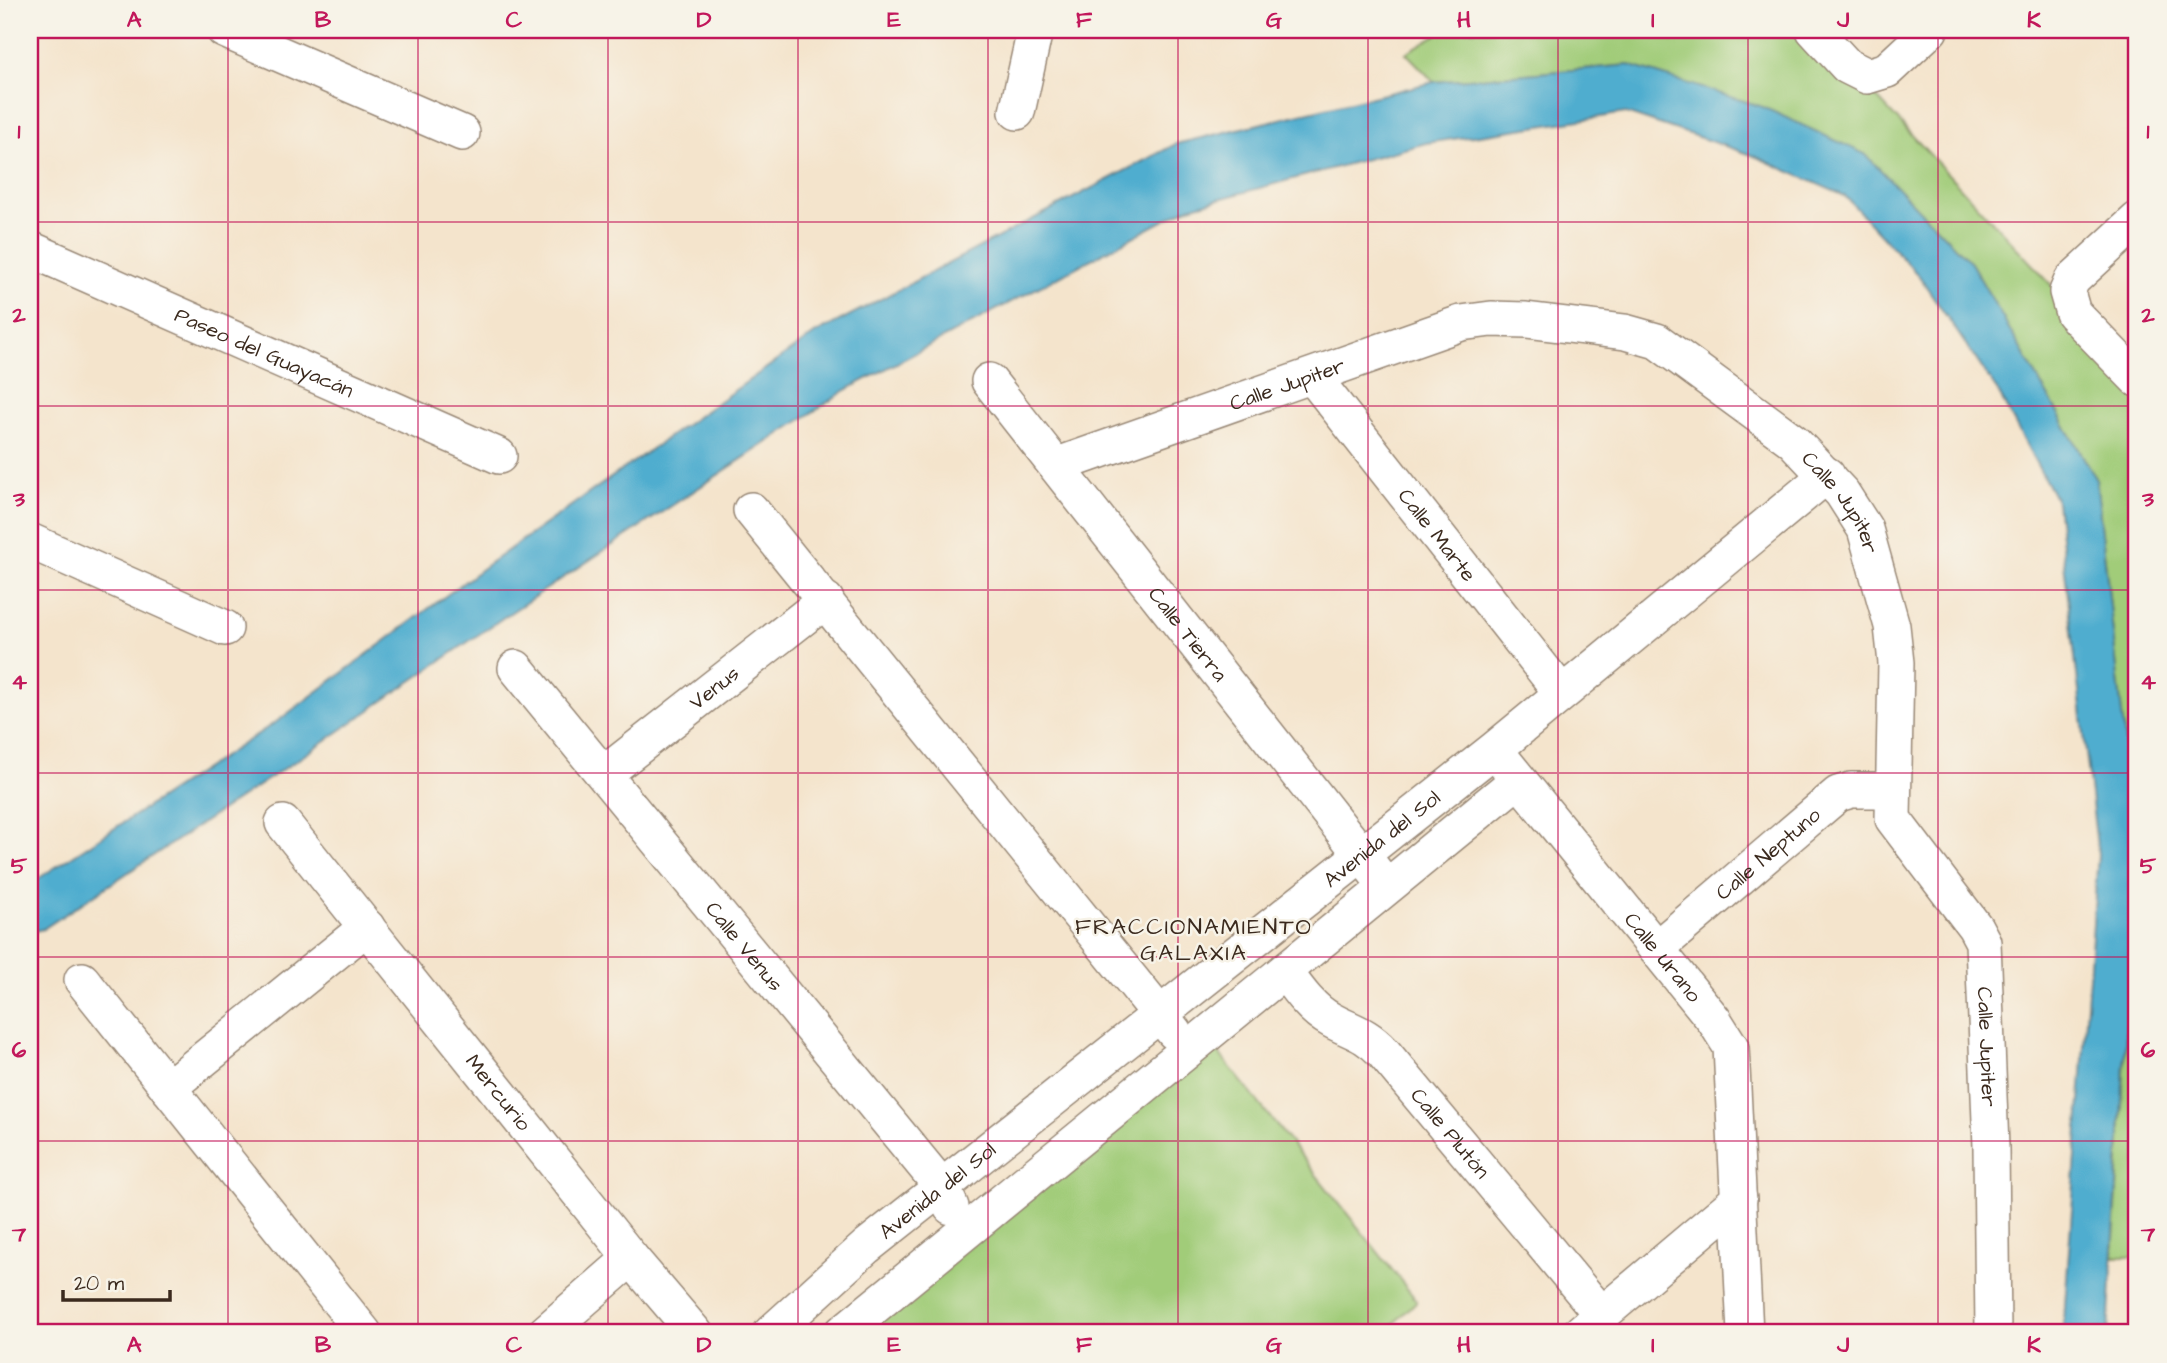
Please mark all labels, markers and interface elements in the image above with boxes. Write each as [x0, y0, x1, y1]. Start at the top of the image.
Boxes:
text: A [127, 4, 142, 36]
text: B [315, 4, 332, 36]
text: C [506, 4, 523, 36]
text: D [697, 4, 712, 36]
text: E [887, 4, 901, 36]
text: F [1076, 4, 1093, 36]
text: G [1266, 4, 1282, 36]
text: H [1457, 4, 1471, 36]
text: I [1651, 4, 1655, 36]
text: J [1836, 4, 1850, 36]
text: K [2027, 4, 2042, 36]
text: 1 [18, 115, 21, 147]
text: 1 [2147, 115, 2150, 147]
text: 2 [11, 299, 26, 331]
text: 2 [2140, 299, 2155, 331]
street label: Paseo del Guayacán [170, 300, 358, 405]
street label: Calle Jupiter [1226, 350, 1349, 418]
street label: Calle Jupiter [1795, 445, 1886, 557]
street label: Calle Marte [1391, 482, 1483, 588]
text: 3 [12, 483, 25, 515]
text: 3 [2141, 483, 2154, 515]
street label: Calle Tierra [1142, 581, 1235, 688]
street label: Venus [683, 659, 745, 716]
text: 4 [11, 666, 27, 698]
text: 4 [2140, 666, 2156, 698]
street label: Avenida del Sol [1317, 783, 1446, 894]
street label: Calle Neptuno [1709, 800, 1827, 907]
text: 5 [11, 850, 28, 882]
text: 5 [2140, 850, 2157, 882]
street label: Calle Venus [699, 895, 790, 997]
street label: Calle Urano [1618, 906, 1709, 1009]
district label: FRACCIONAMIENTO GALAXIA [1075, 911, 1313, 969]
street label: Calle Jupiter [1970, 986, 2004, 1108]
text: 6 [12, 1034, 27, 1066]
text: 6 [2141, 1034, 2156, 1066]
street label: Mercurio [459, 1048, 538, 1137]
street label: Calle Plutón [1404, 1081, 1497, 1185]
street label: Avenida del Sol [873, 1135, 1002, 1246]
text: 7 [11, 1218, 27, 1250]
text: 7 [2140, 1218, 2156, 1250]
scale bar [63, 1258, 170, 1302]
text: 20 m [74, 1269, 125, 1298]
text: A [127, 1329, 142, 1361]
text: B [315, 1329, 332, 1361]
text: C [506, 1329, 523, 1361]
text: D [697, 1329, 712, 1361]
text: E [887, 1329, 901, 1361]
text: F [1076, 1329, 1093, 1361]
text: G [1266, 1329, 1282, 1361]
text: H [1457, 1329, 1471, 1361]
text: I [1651, 1329, 1655, 1361]
text: J [1836, 1329, 1850, 1361]
text: K [2027, 1329, 2042, 1361]

